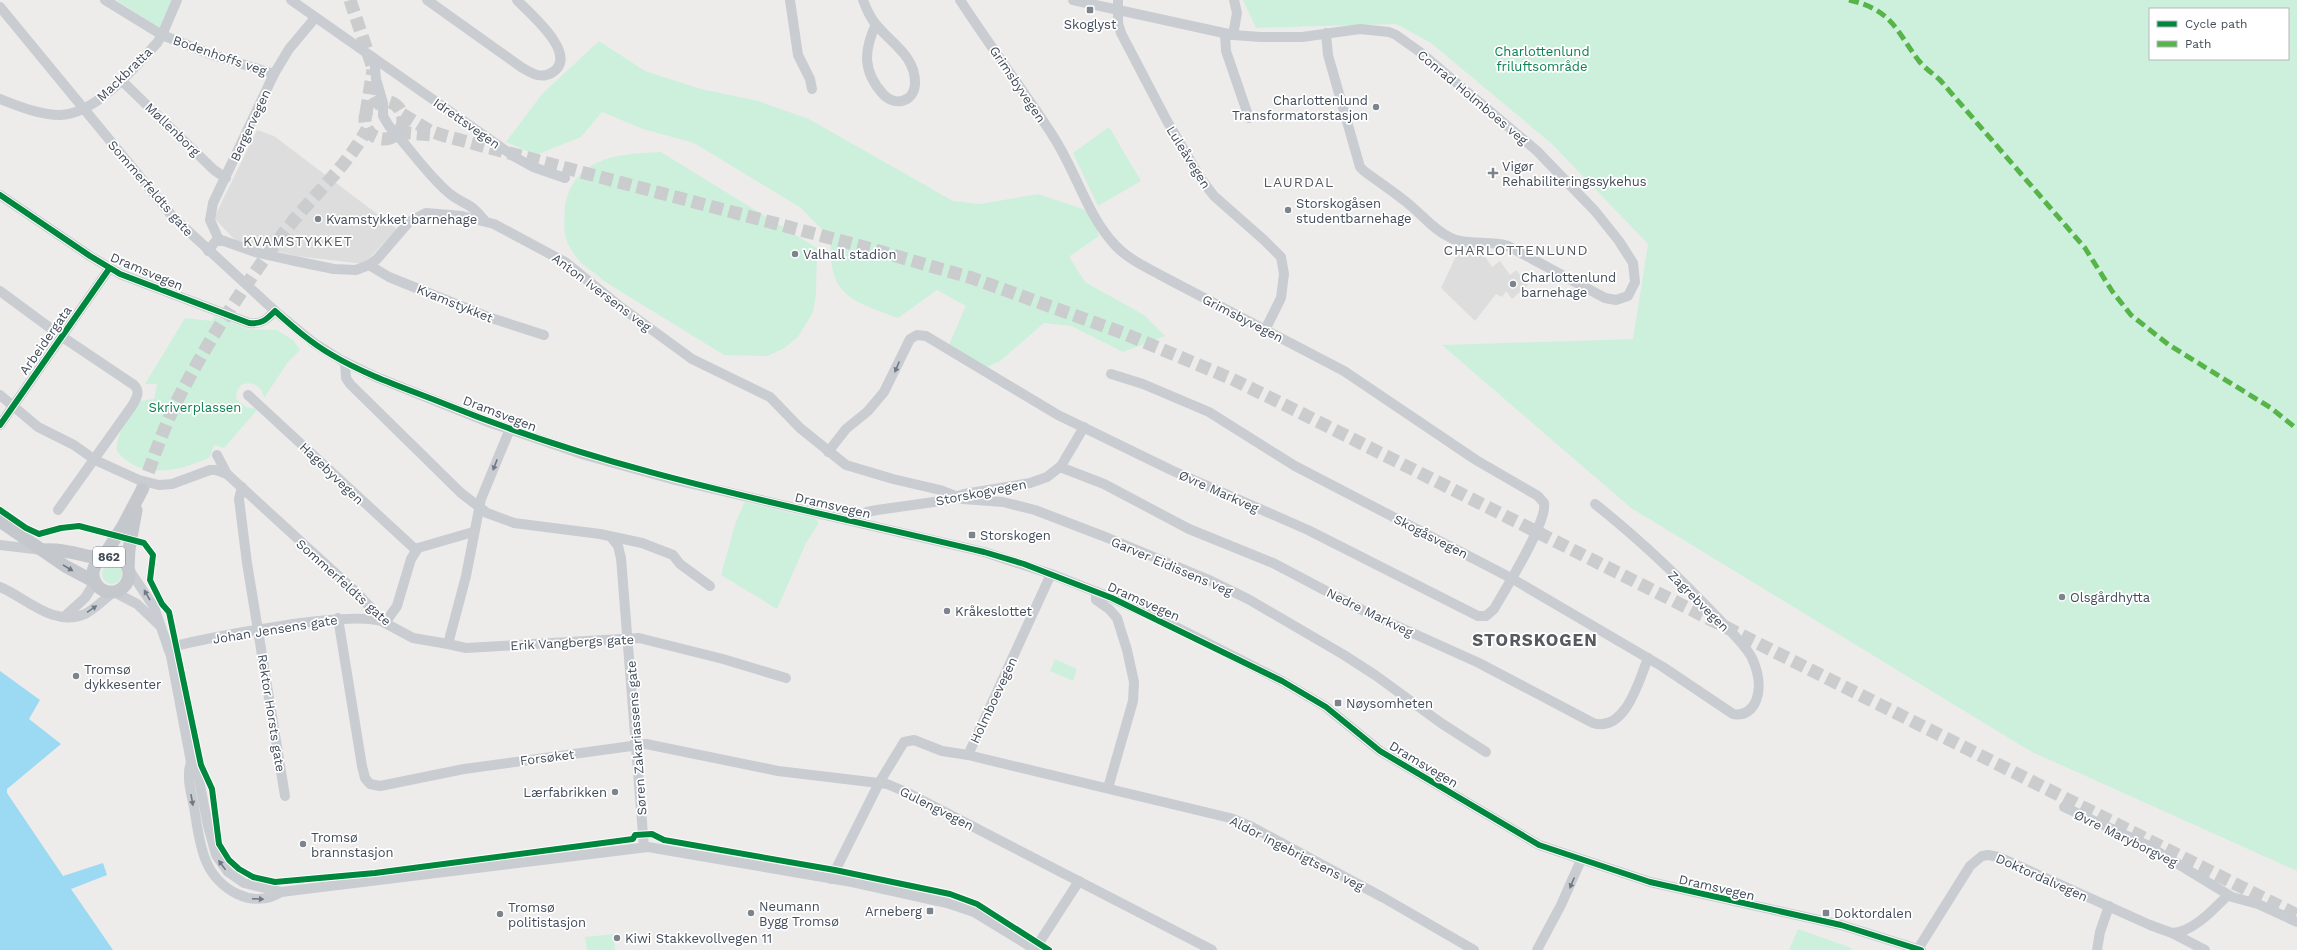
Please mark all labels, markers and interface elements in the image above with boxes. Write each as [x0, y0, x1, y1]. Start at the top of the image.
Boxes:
marker: Skoglyst [1085, 5, 1095, 15]
legend [2149, 8, 2289, 60]
place label: Skoglyst [1064, 17, 1117, 32]
text: Cycle path [2185, 17, 2247, 31]
street label: Bodenhoffs veg [171, 32, 269, 79]
text: Path [2185, 37, 2211, 51]
street label: Grimsbyvegen [987, 43, 1049, 125]
street label: Mackbratta [94, 44, 155, 104]
park label: Charlottenlund friluftsområde [1494, 44, 1590, 74]
street label: Conrad Holmboes veg [1415, 47, 1531, 148]
street label: Bergervegen [227, 87, 274, 163]
place label: Charlottenlund Transformatorstasjon [1232, 93, 1368, 123]
street label: Idrettsvegen [431, 95, 503, 152]
street label: Møllenborg [142, 100, 203, 159]
marker: Charlottenlund Transformatorstasjon [1371, 102, 1381, 112]
street label: Luleåvegen [1163, 123, 1214, 191]
street label: Sommerfeldts gate [105, 137, 196, 239]
place label: Vigør Rehabiliteringssykehus [1502, 159, 1647, 189]
marker: Vigør Rehabiliteringssykehus [1487, 167, 1499, 179]
district label: LAURDAL [1264, 174, 1334, 190]
place label: Storskogåsen studentbarnehage [1296, 196, 1412, 226]
marker: Storskogåsen studentbarnehage [1283, 205, 1293, 215]
place label: Kvamstykket barnehage [326, 212, 477, 227]
marker: Kvamstykket barnehage [313, 214, 323, 224]
district label: KVAMSTYKKET [243, 233, 353, 249]
district label: CHARLOTTENLUND [1443, 242, 1589, 258]
place label: Valhall stadion [803, 247, 896, 262]
street label: Dramsvegen [108, 249, 185, 294]
marker: Valhall stadion [790, 249, 800, 259]
street label: Anton Iversens veg [549, 250, 654, 335]
place label: Charlottenlund barnehage [1521, 270, 1616, 300]
marker: Charlottenlund barnehage [1508, 279, 1518, 289]
street label: Kvamstykket [415, 281, 495, 326]
street label: Grimsbyvegen [1200, 292, 1286, 345]
street label: Arbeidergata [16, 303, 75, 378]
one-way arrow [893, 361, 899, 373]
street label: Dramsvegen [461, 393, 539, 434]
park label: Skriverplassen [149, 400, 241, 415]
street label: Hagebyvegen [297, 439, 367, 507]
one-way arrow [491, 460, 497, 472]
street label: Øvre Markveg [1177, 467, 1261, 516]
street label: Storskogvegen [934, 476, 1028, 509]
street label: Dramsvegen [793, 489, 872, 522]
street label: Skogåsvegen [1391, 511, 1470, 562]
place label: Storskogen [980, 528, 1051, 543]
marker: Storskogen [967, 530, 977, 540]
street label: Garver Eidissens veg [1109, 534, 1235, 599]
street label: Sommerfeldts gate [293, 536, 394, 629]
road number: 862 [93, 547, 125, 567]
one-way arrow [63, 564, 73, 572]
street label: Zagrebvegen [1665, 568, 1732, 635]
street label: Dramsvegen [1105, 579, 1182, 624]
street label: Nedre Markveg [1324, 585, 1416, 640]
one-way arrow [144, 589, 151, 601]
place label: Olsgårdhytta [2070, 590, 2151, 605]
marker: Olsgårdhytta [2057, 592, 2067, 602]
place label: Kråkeslottet [955, 604, 1033, 619]
one-way arrow [87, 605, 97, 613]
marker: Kråkeslottet [942, 606, 952, 616]
street label: Johan Jensens gate [212, 612, 339, 647]
district label: STORSKOGEN [1472, 630, 1598, 650]
street label: Erik Vangbergs gate [510, 632, 634, 653]
street label: Rektor Horsts gate [255, 653, 288, 773]
street label: Holmboevegen [967, 655, 1020, 746]
street label: Søren Zakariassens gate [624, 660, 649, 816]
place label: Tromsø dykkesenter [84, 662, 161, 692]
marker: Tromsø dykkesenter [71, 671, 81, 681]
place label: Nøysomheten [1346, 696, 1433, 711]
marker: Nøysomheten [1333, 698, 1343, 708]
street label: Dramsvegen [1387, 738, 1461, 791]
street label: Forsøket [519, 747, 576, 768]
street label: Gulengvegen [897, 783, 976, 833]
place label: Lærfabrikken [523, 785, 607, 800]
marker: Lærfabrikken [610, 787, 620, 797]
one-way arrow [189, 794, 195, 806]
street label: Øvre Maryborgveg [2072, 807, 2180, 870]
street label: Aldor Ingebrigtsens veg [1227, 813, 1366, 894]
place label: Tromsø brannstasjon [311, 830, 394, 860]
marker: Tromsø brannstasjon [298, 839, 308, 849]
street label: Doktordalvegen [1994, 851, 2090, 904]
one-way arrow [218, 860, 226, 870]
street label: Dramsvegen [1677, 871, 1756, 904]
one-way arrow [1568, 877, 1574, 889]
one-way arrow [252, 895, 264, 902]
place label: Neumann Bygg Tromsø [759, 899, 839, 929]
place label: Tromsø politistasjon [508, 900, 586, 930]
place label: Arneberg [865, 904, 922, 919]
marker: Arneberg [925, 906, 935, 916]
place label: Doktordalen [1834, 906, 1912, 921]
marker: Neumann Bygg Tromsø [746, 908, 756, 918]
marker: Doktordalen [1821, 908, 1831, 918]
marker: Tromsø politistasjon [495, 909, 505, 919]
place label: Kiwi Stakkevollvegen 11 [625, 931, 772, 946]
marker: Kiwi Stakkevollvegen 11 [612, 933, 622, 943]

